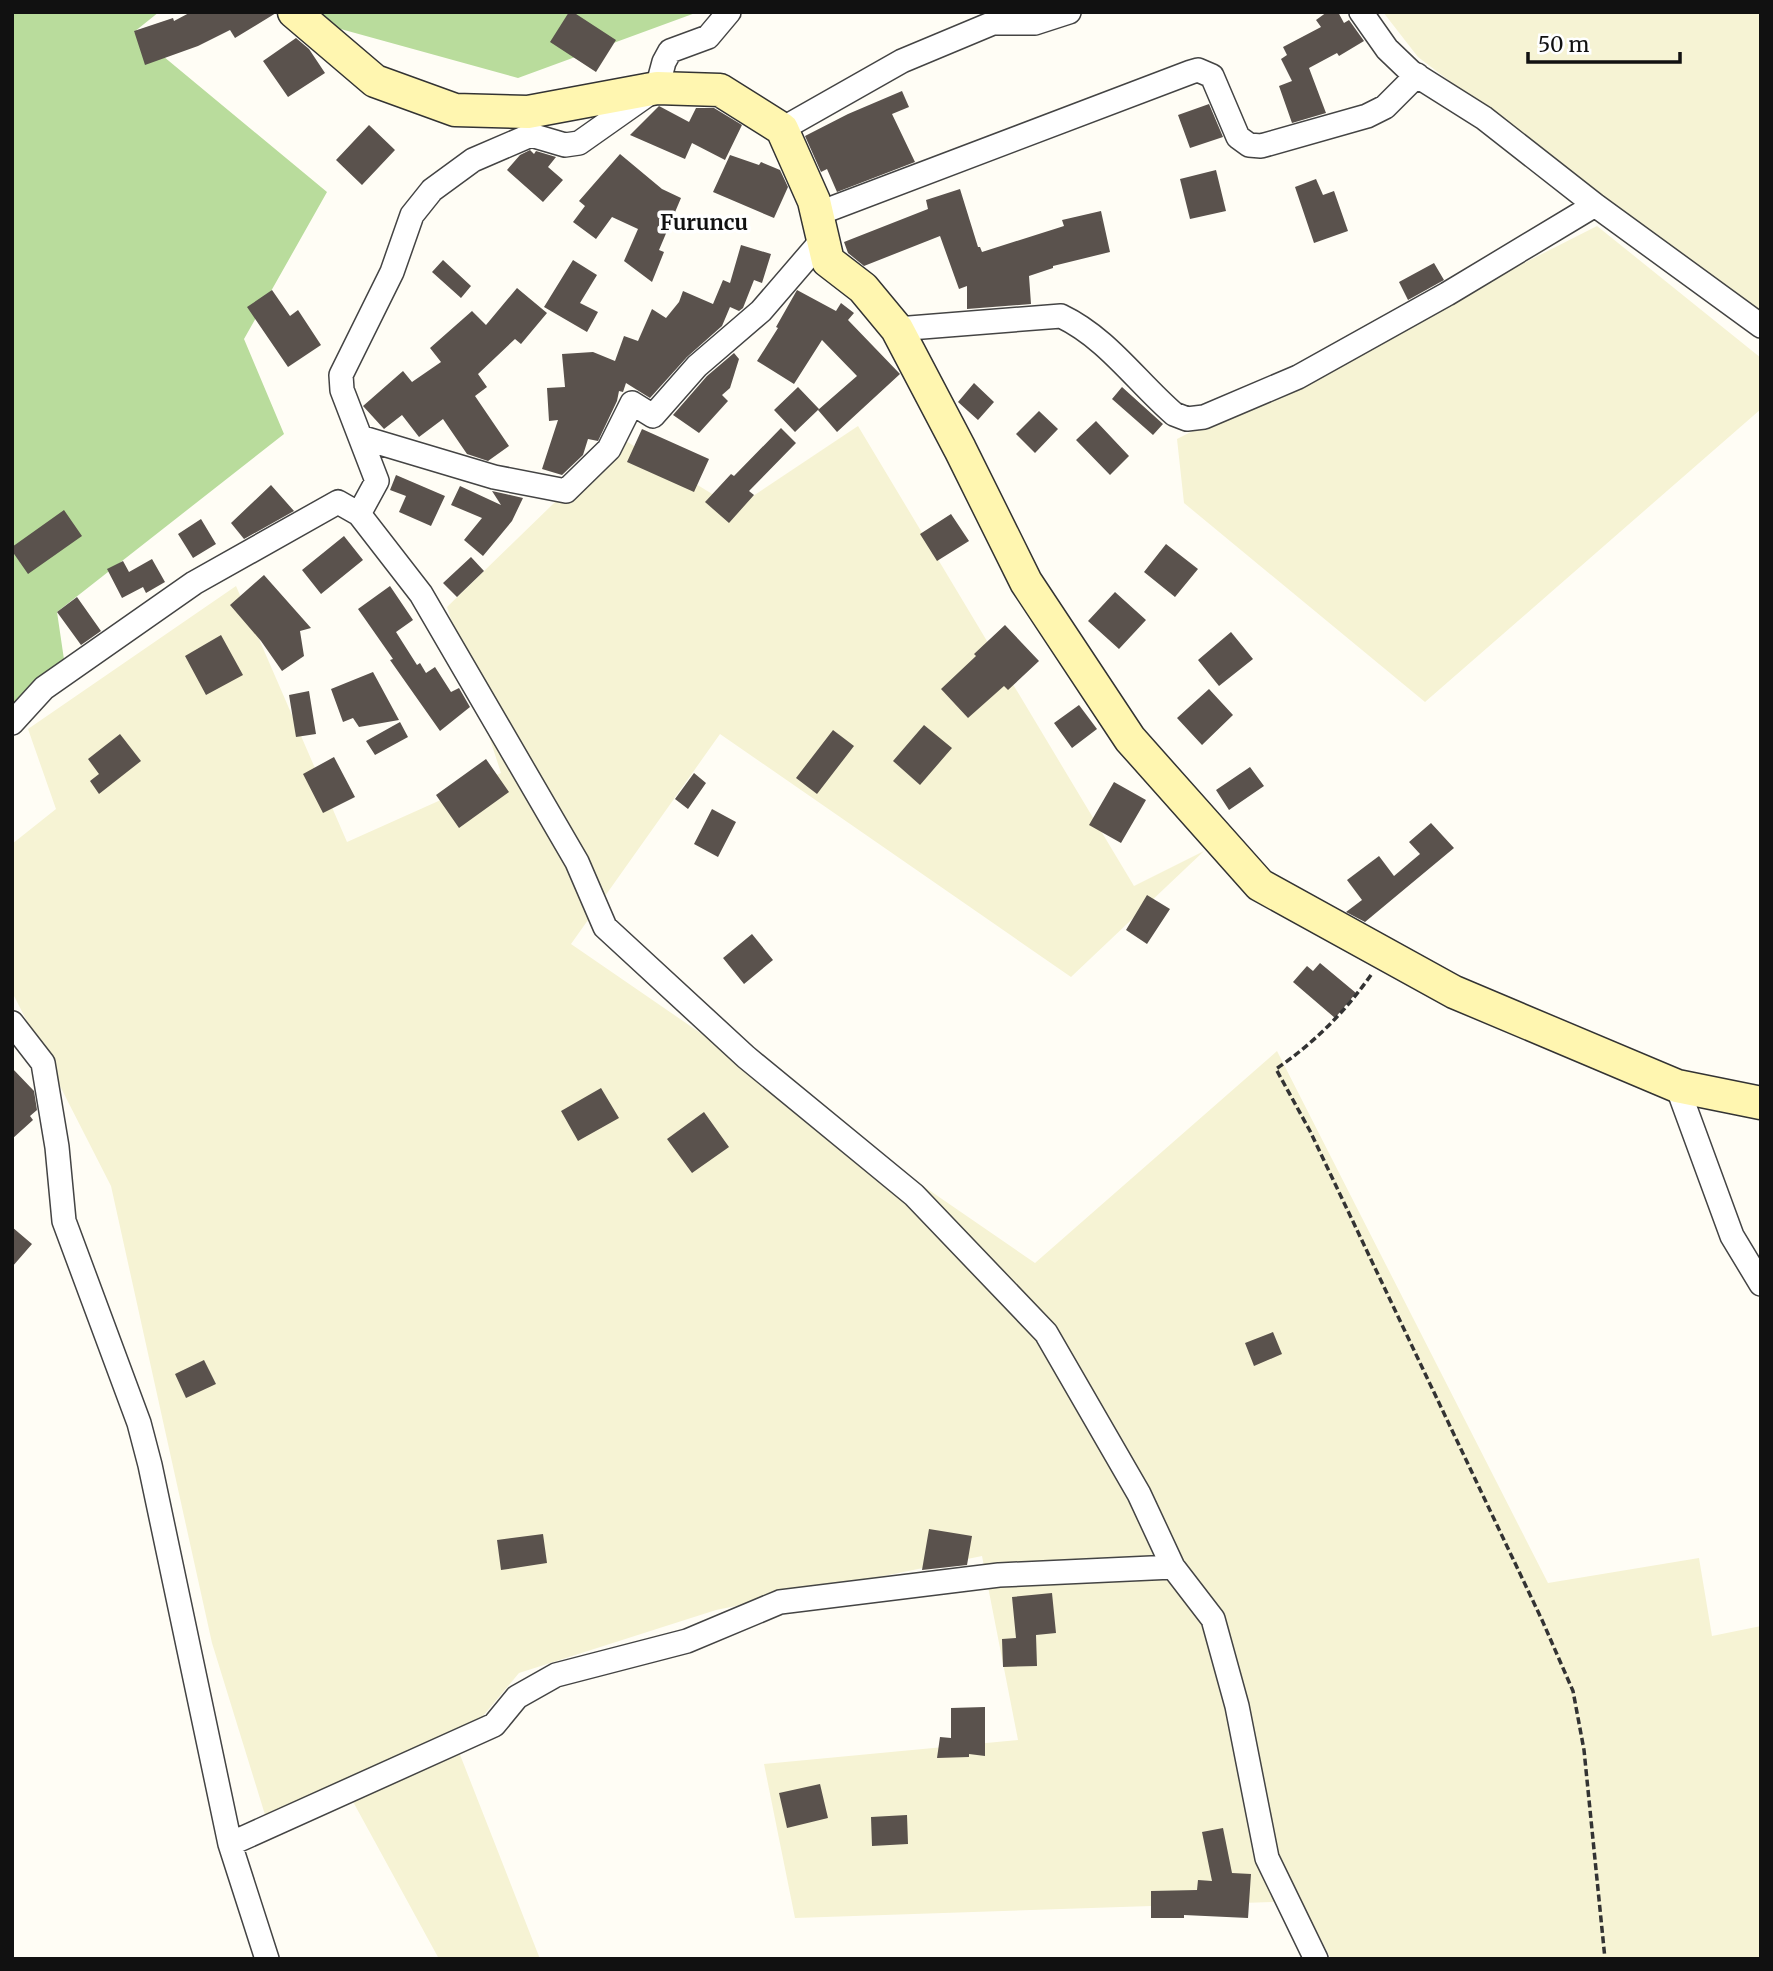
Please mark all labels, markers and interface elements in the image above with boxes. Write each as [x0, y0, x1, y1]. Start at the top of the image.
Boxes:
scale bar [1528, 21, 1680, 65]
text: 50 m [1538, 31, 1589, 58]
district label: Furuncu [660, 209, 748, 236]

